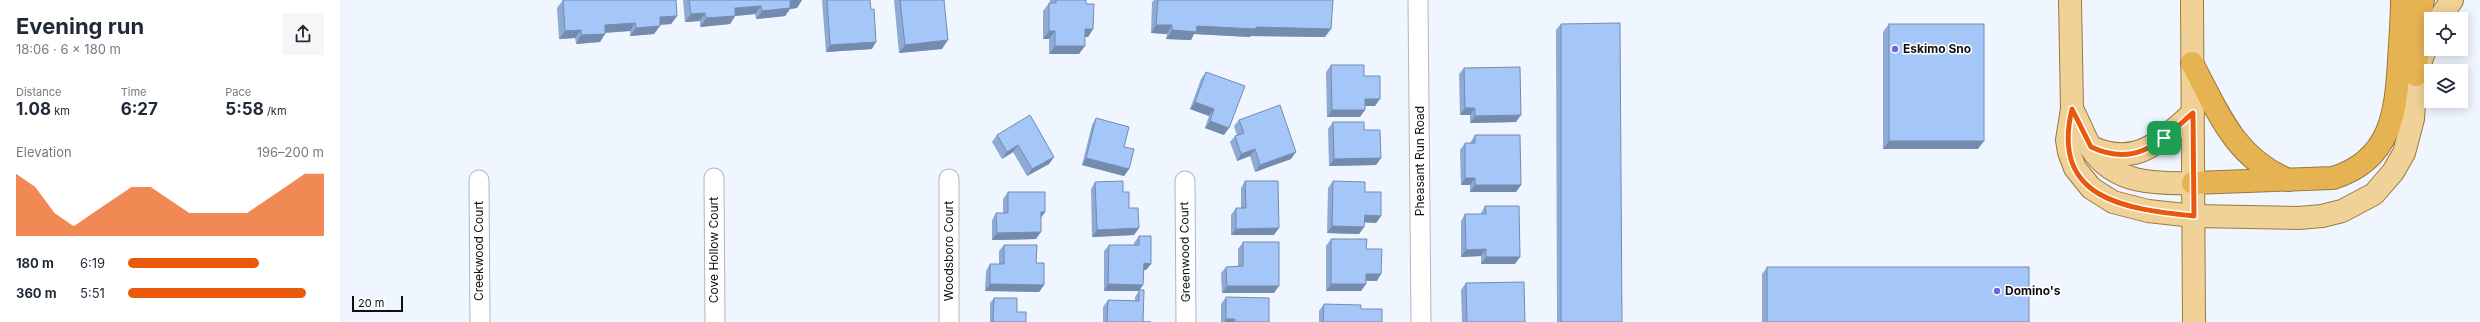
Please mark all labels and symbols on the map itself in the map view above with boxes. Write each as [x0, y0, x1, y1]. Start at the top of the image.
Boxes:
place label: Eskimo Sno [1903, 41, 1971, 56]
marker: Eskimo Sno [1890, 44, 1900, 54]
street label: Pheasant Run Road [1412, 106, 1427, 216]
pin [2147, 121, 2181, 155]
street label: Cove Hollow Court [706, 197, 721, 303]
street label: Creekwood Court [471, 201, 486, 301]
street label: Woodsboro Court [941, 201, 956, 301]
street label: Greenwood Court [1176, 201, 1193, 303]
place label: Domino's [2005, 283, 2061, 298]
marker: Domino's [1992, 286, 2002, 296]
scale bar [352, 294, 403, 313]

